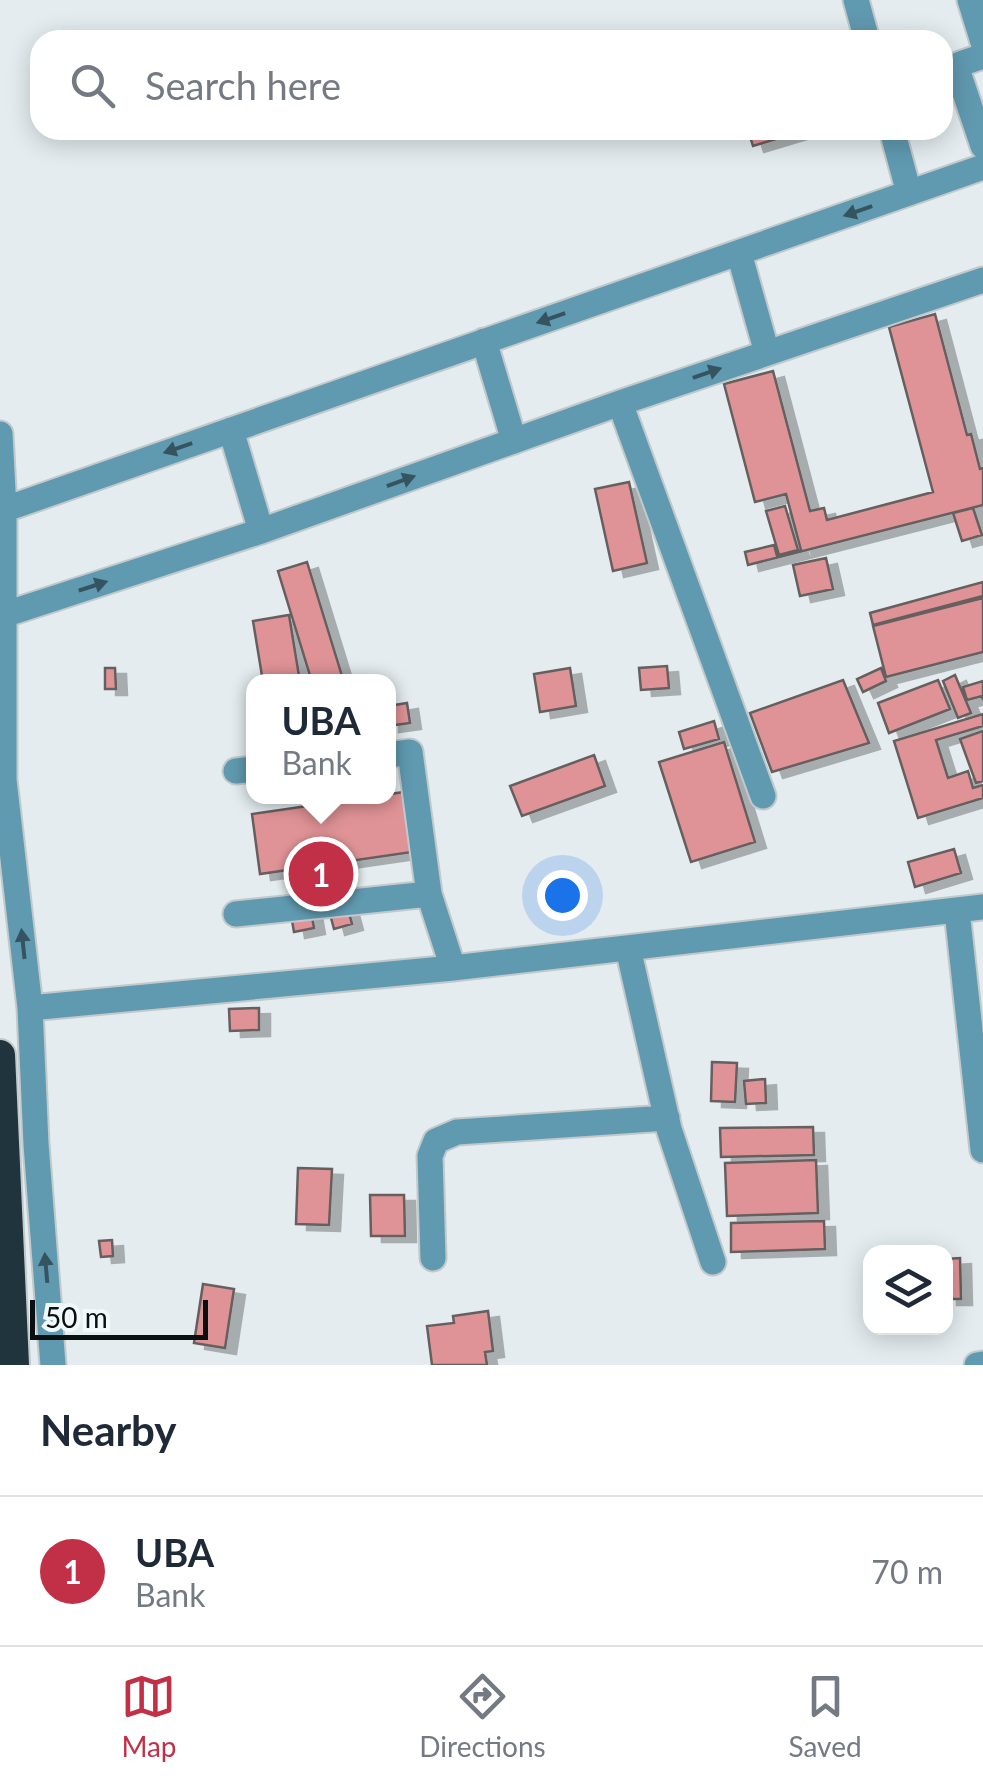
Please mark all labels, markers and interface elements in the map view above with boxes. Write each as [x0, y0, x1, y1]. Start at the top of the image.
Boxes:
search box [30, 30, 953, 140]
icon: search [65, 58, 120, 113]
text: Search here [145, 62, 341, 108]
one-way arrow [843, 204, 873, 219]
one-way arrow [536, 311, 566, 326]
one-way arrow [693, 365, 723, 380]
one-way arrow [163, 441, 193, 456]
one-way arrow [386, 473, 416, 488]
one-way arrow [78, 577, 108, 592]
popup [246, 674, 396, 804]
text: UBA [281, 697, 361, 743]
text: Bank [281, 743, 352, 782]
pin: 1 [288, 836, 354, 912]
your location [537, 870, 588, 921]
one-way arrow [15, 927, 31, 959]
map controls [863, 1245, 953, 1335]
button: layers [863, 1245, 953, 1335]
one-way arrow [37, 1251, 53, 1283]
scale bar [30, 1295, 208, 1340]
text: 50 m [45, 1300, 108, 1334]
text: Nearby [40, 1405, 177, 1455]
text: UBA [135, 1529, 214, 1575]
text: 1 [63, 1552, 82, 1591]
text: 70 m [871, 1552, 943, 1591]
text: Bank [135, 1575, 205, 1614]
tab: Map [121, 1669, 177, 1763]
tab: Directions [419, 1669, 546, 1763]
tab: Saved [788, 1669, 862, 1763]

